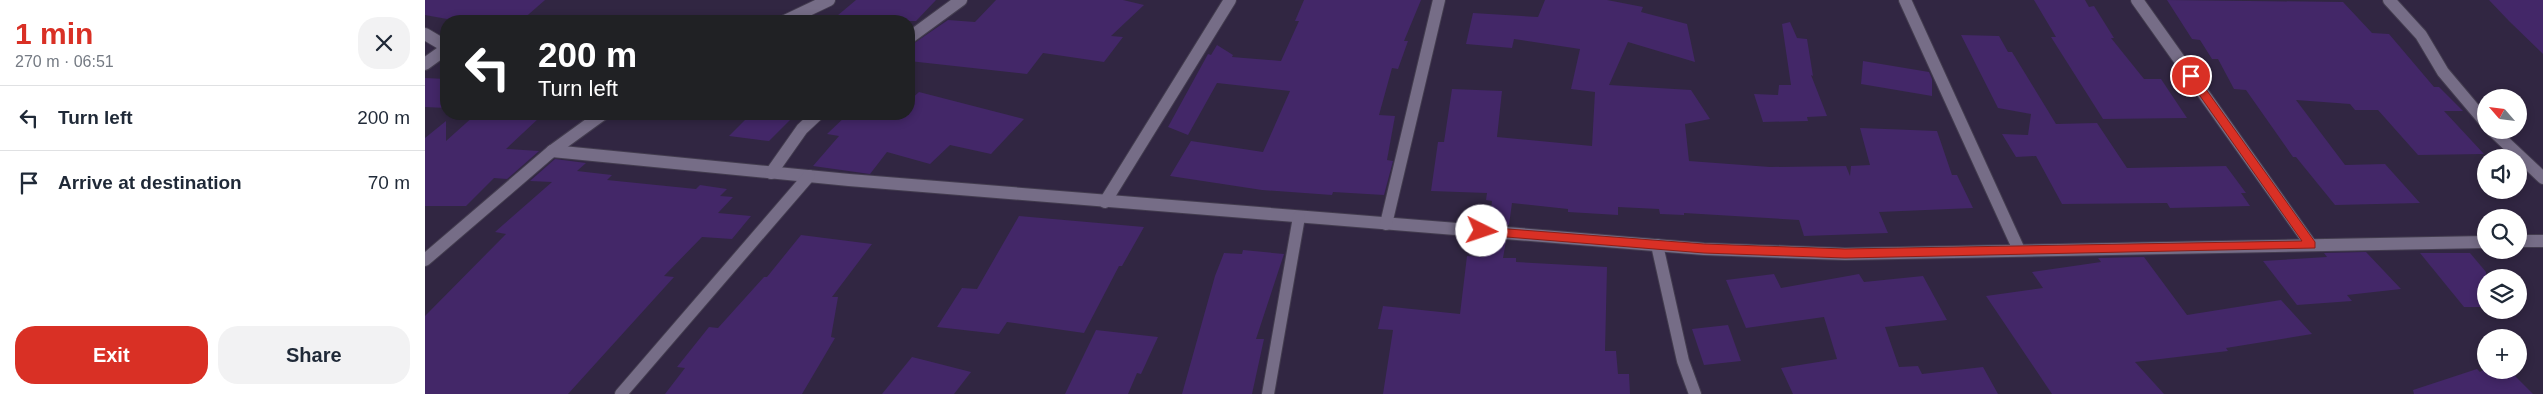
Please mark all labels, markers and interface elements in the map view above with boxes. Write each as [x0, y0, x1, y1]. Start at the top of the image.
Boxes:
text: 1 min [15, 17, 93, 50]
button: close [358, 17, 410, 69]
icon: left [455, 35, 520, 100]
text: 200 m [538, 35, 637, 74]
text: 270 m · 06:51 [15, 53, 114, 70]
pin [2170, 55, 2212, 97]
icon: arrive [2177, 62, 2205, 90]
text: Turn left [538, 76, 618, 101]
north arrow [2477, 89, 2527, 139]
map controls [2477, 89, 2527, 379]
icon: left [15, 104, 43, 132]
text: Turn left [58, 107, 133, 128]
text: 200 m [357, 107, 410, 128]
button: sound [2477, 149, 2527, 199]
icon: arrive [15, 169, 43, 197]
text: Arrive at destination [58, 172, 242, 193]
text: 70 m [368, 172, 410, 193]
position arrow [1455, 204, 1507, 256]
button: search [2477, 209, 2527, 259]
button: layers [2477, 269, 2527, 319]
button: Exit [15, 326, 208, 384]
button: Share [218, 326, 410, 384]
button: + [2477, 329, 2527, 379]

